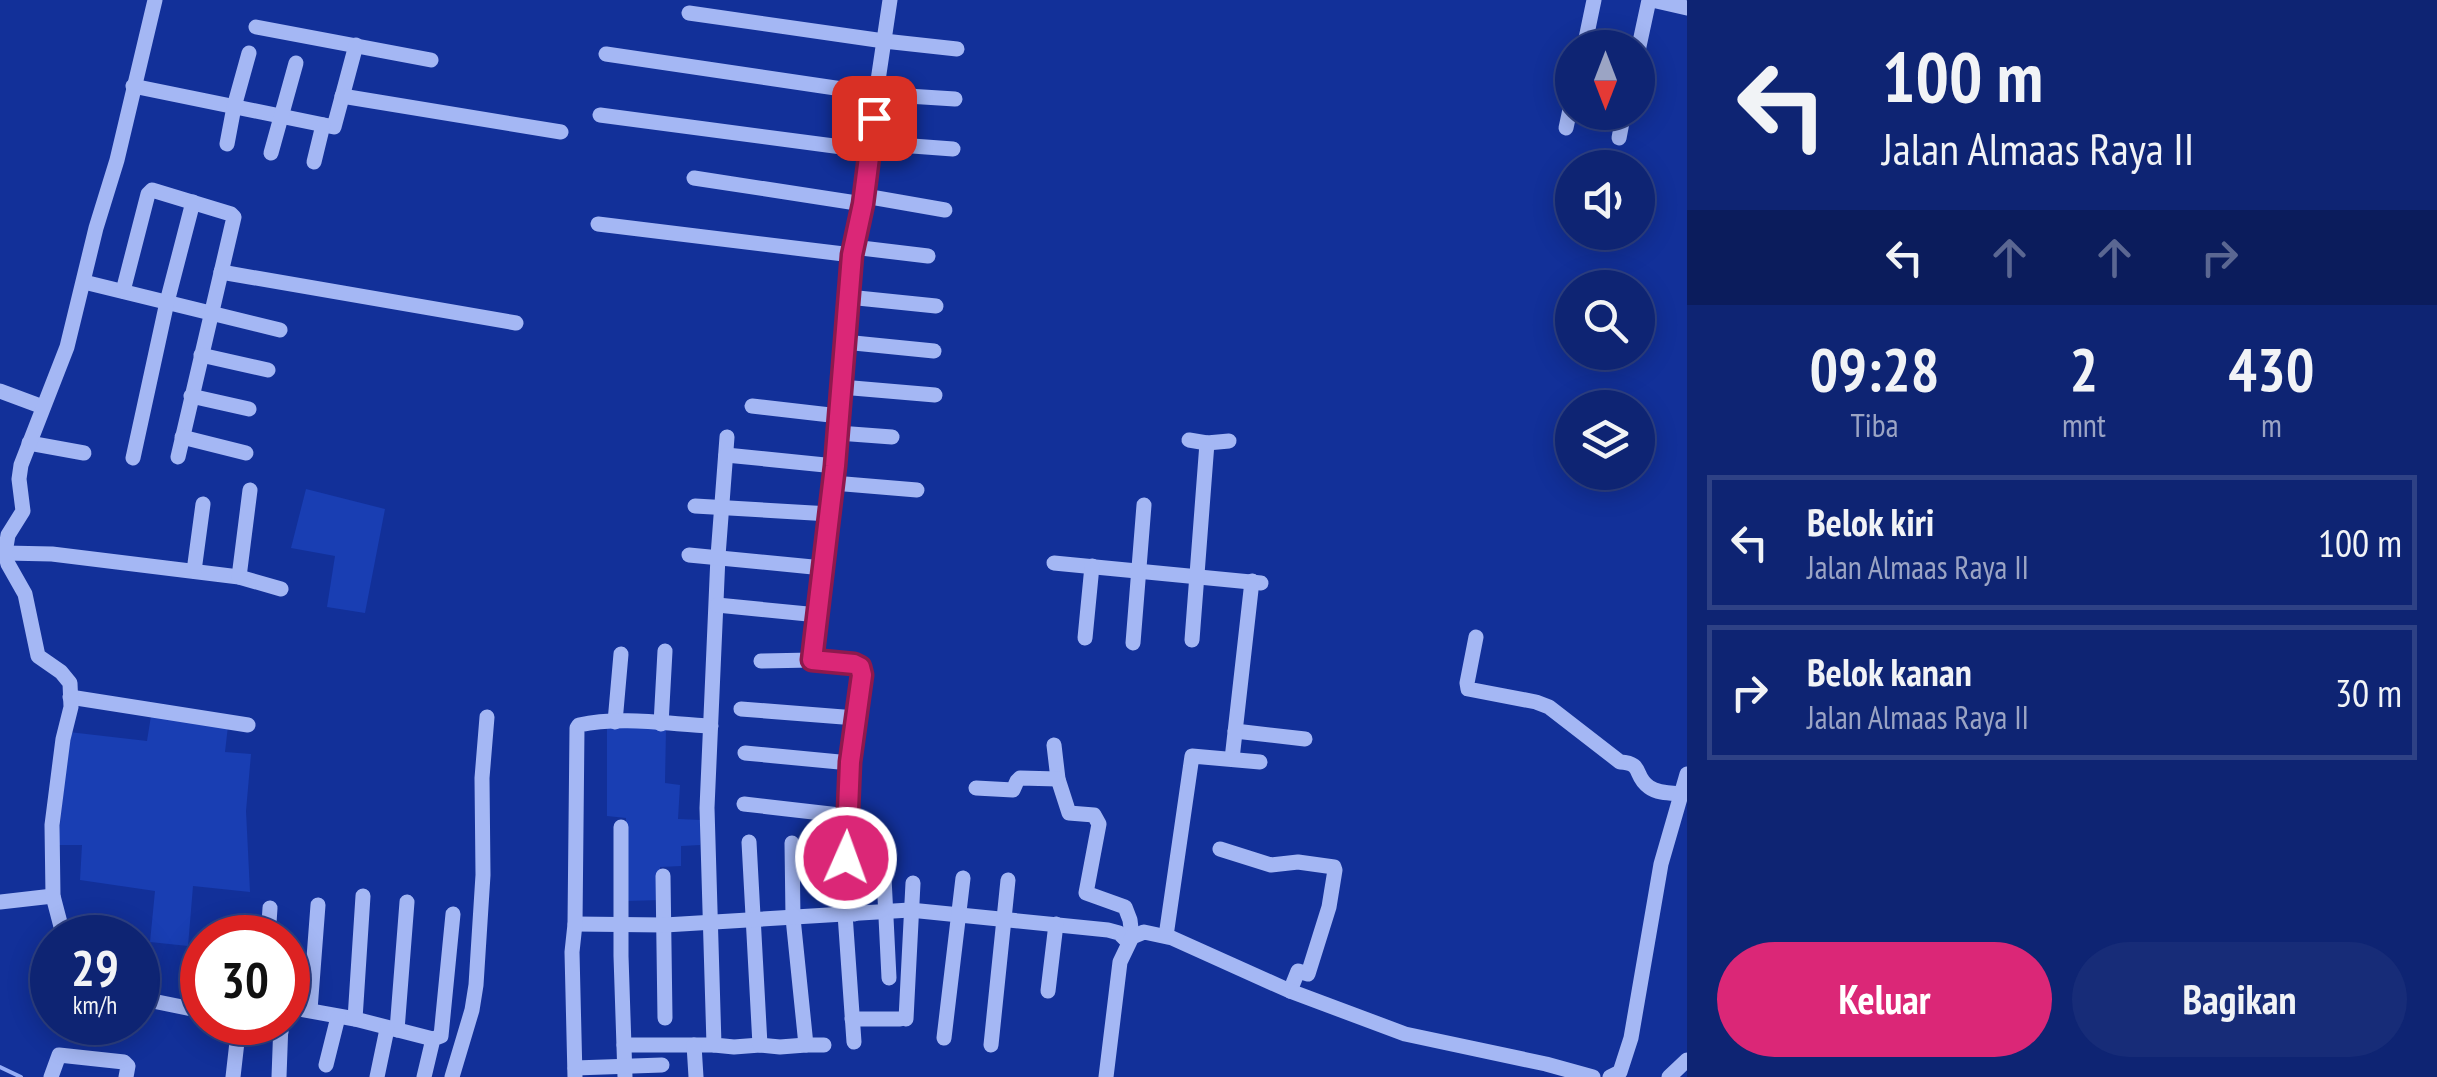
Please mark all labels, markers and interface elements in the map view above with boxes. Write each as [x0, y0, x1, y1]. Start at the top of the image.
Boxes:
north arrow [1555, 30, 1655, 130]
map controls [1555, 30, 1655, 490]
text: 100 m [1882, 31, 2043, 121]
icon: left [1717, 40, 1847, 170]
pin [832, 76, 917, 161]
icon: arrive [847, 91, 902, 146]
text: Jalan Almaas Raya II [1882, 119, 2194, 177]
button: sound [1555, 150, 1655, 250]
icon: left [1877, 230, 1932, 285]
icon: ahead [1982, 230, 2037, 285]
icon: ahead [2087, 230, 2142, 285]
icon: right [2192, 230, 2247, 285]
button: search [1555, 270, 1655, 370]
text: 09:28 [1810, 330, 1939, 408]
text: 2 [2070, 330, 2098, 408]
text: 430 [2228, 330, 2314, 408]
button: layers [1555, 390, 1655, 490]
text: Tiba [1851, 404, 1898, 446]
text: mnt [2062, 404, 2106, 446]
text: m [2261, 404, 2282, 446]
text: Belok kiri [1807, 497, 1934, 546]
icon: left [1722, 515, 1777, 570]
text: 100 m [2318, 518, 2402, 567]
text: Jalan Almaas Raya II [1807, 546, 2029, 588]
text: Belok kanan [1807, 647, 1972, 696]
icon: right [1722, 665, 1777, 720]
text: 30 m [2335, 668, 2402, 717]
text: Jalan Almaas Raya II [1807, 696, 2029, 738]
position arrow [794, 806, 898, 910]
speed limit sign: 30 [180, 915, 310, 1045]
text: 29 [71, 935, 119, 1000]
button: Keluar [1717, 942, 2052, 1057]
button: Bagikan [2072, 942, 2407, 1057]
text: km/h [73, 989, 117, 1021]

